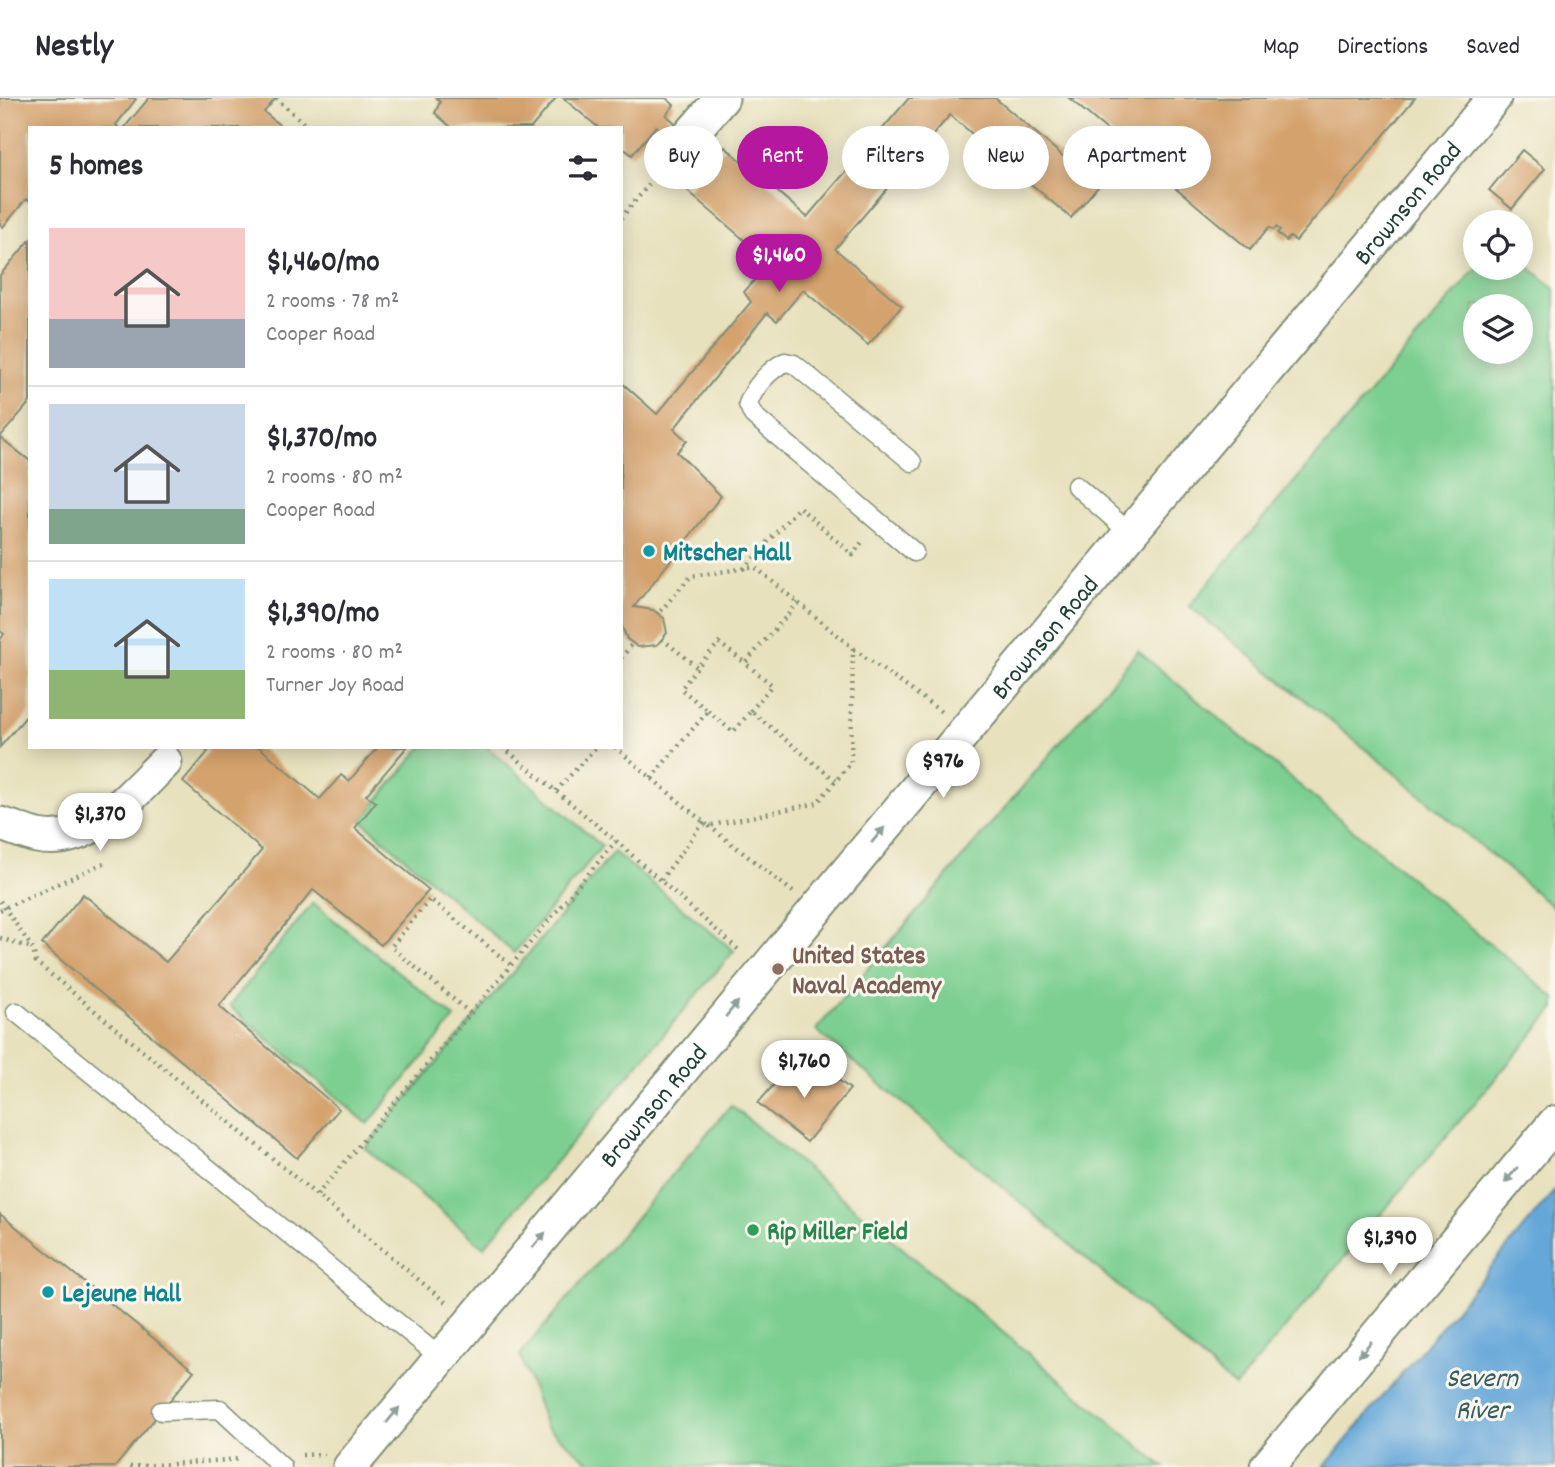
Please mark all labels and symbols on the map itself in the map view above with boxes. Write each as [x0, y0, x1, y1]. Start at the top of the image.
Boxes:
street label: Brownson Road [1347, 135, 1472, 275]
pin: $1,460 [722, 234, 836, 294]
place label: Mitscher Hall [663, 536, 792, 573]
marker: Mitscher Hall [641, 543, 657, 559]
street label: Brownson Road [984, 569, 1109, 709]
pin: $976 [902, 740, 984, 800]
pin: $1,370 [43, 794, 157, 853]
one-way arrow [870, 826, 885, 843]
place label: United States Naval Academy [792, 939, 943, 1006]
marker: United States Naval Academy [770, 961, 786, 977]
one-way arrow [724, 1001, 739, 1018]
street label: Brownson Road [593, 1037, 718, 1177]
pin: $1,760 [747, 1040, 861, 1100]
one-way arrow [1503, 1166, 1519, 1184]
place label: Rip Miller Field [767, 1215, 908, 1252]
pin: $1,390 [1333, 1218, 1447, 1277]
marker: Rip Miller Field [745, 1222, 761, 1238]
one-way arrow [531, 1231, 547, 1249]
place label: Lejeune Hall [62, 1277, 182, 1314]
marker: Lejeune Hall [40, 1284, 56, 1300]
one-way arrow [1358, 1341, 1373, 1358]
water label: Severn River [1446, 1361, 1519, 1433]
one-way arrow [386, 1406, 401, 1424]

